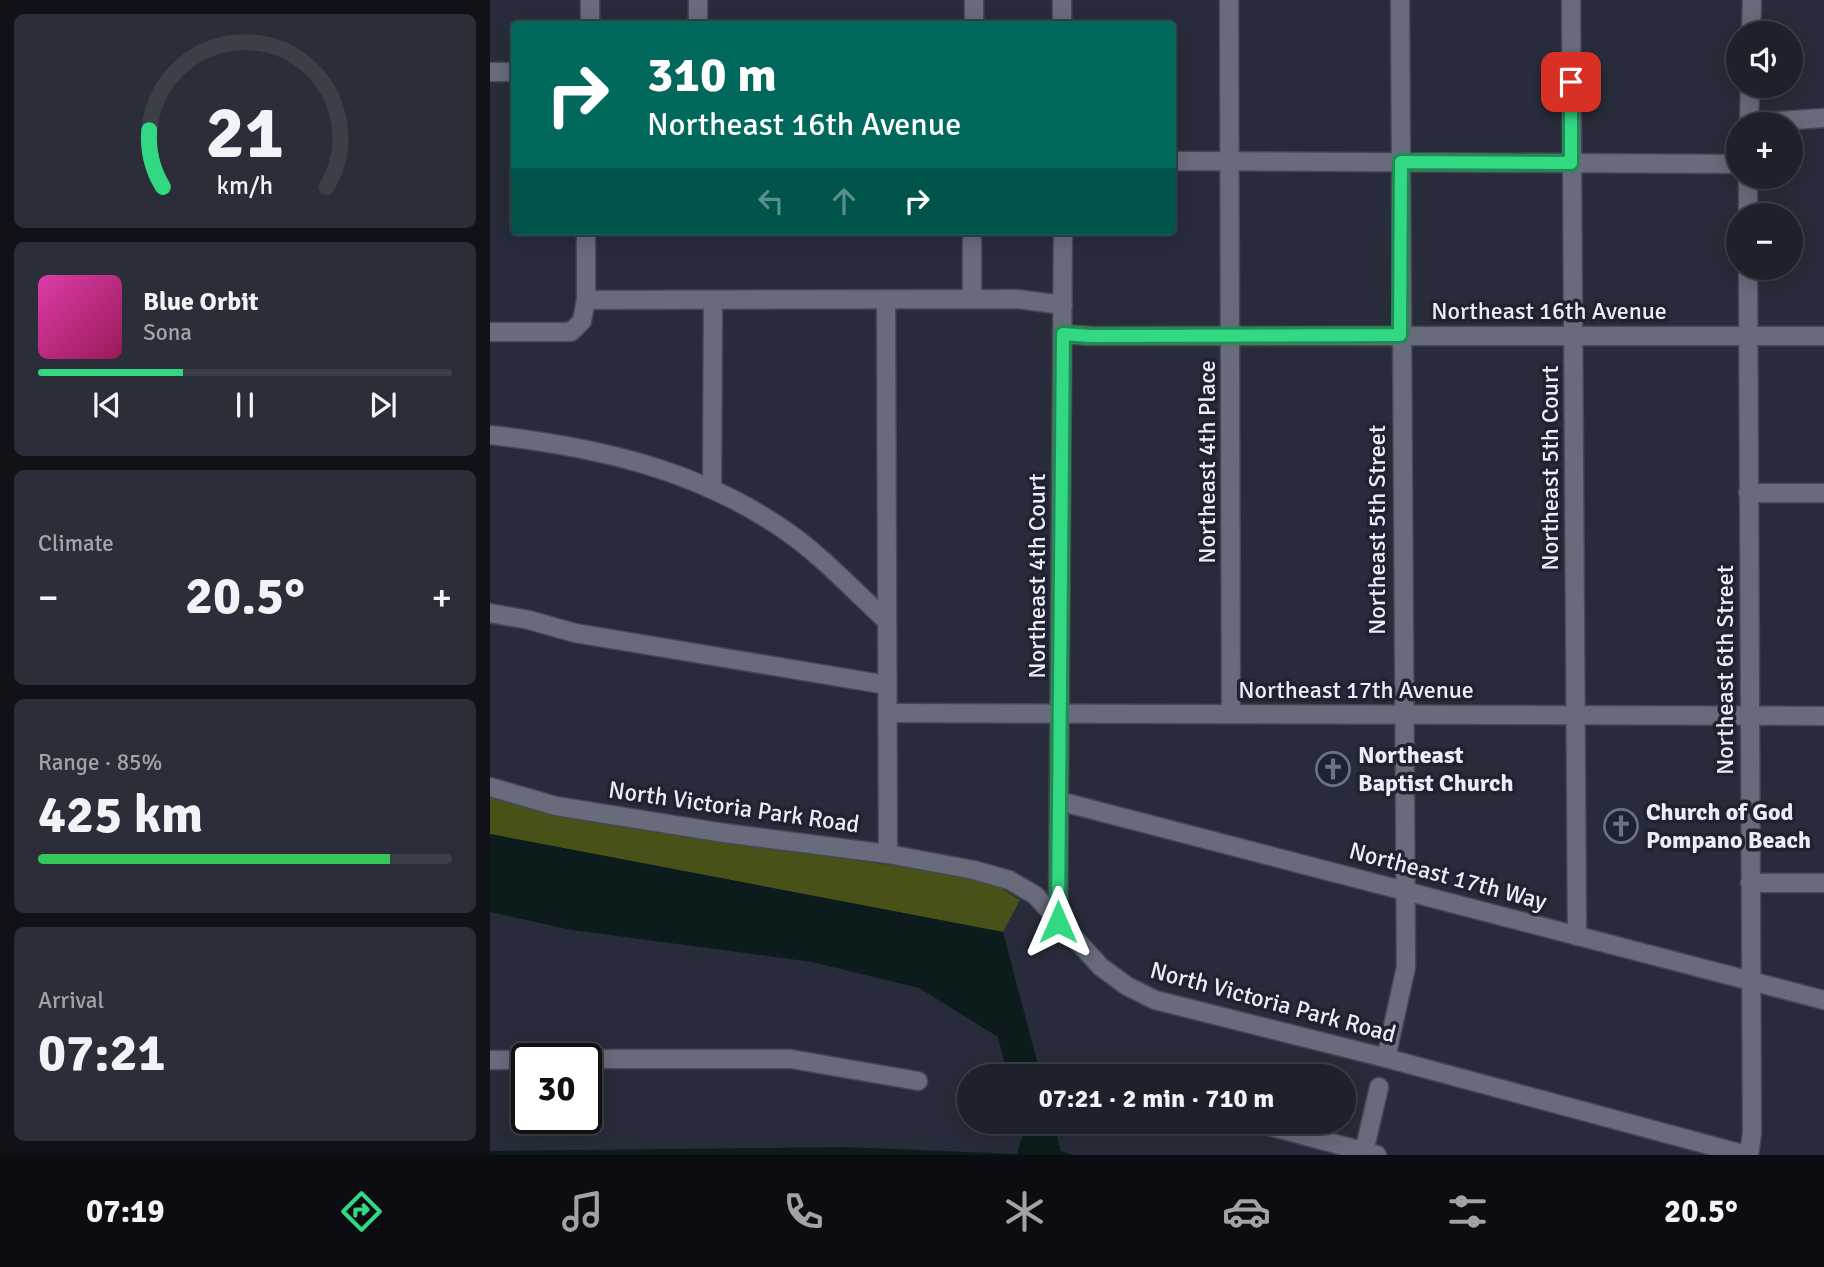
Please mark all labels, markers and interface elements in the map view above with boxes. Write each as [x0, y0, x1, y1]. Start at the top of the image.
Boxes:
map controls [1726, 21, 1803, 280]
button: sound [1726, 21, 1803, 98]
text: 310 m [647, 45, 777, 105]
icon: right [532, 49, 623, 140]
pin [1541, 52, 1601, 112]
icon: arrive [1552, 63, 1590, 101]
text: 21 [206, 89, 284, 178]
text: Northeast 16th Avenue [647, 105, 961, 144]
button: + [1726, 112, 1803, 189]
text: km/h [217, 170, 273, 201]
icon: left [752, 182, 790, 220]
icon: ahead [825, 182, 863, 220]
icon: right [898, 182, 936, 220]
button: − [1726, 203, 1803, 280]
text: Blue Orbit [143, 286, 259, 318]
street label: Northeast 16th Avenue [1431, 296, 1667, 326]
text: Sona [143, 318, 192, 347]
street label: Northeast 4th Place [1192, 360, 1222, 564]
street label: Northeast 5th Court [1535, 365, 1565, 571]
icon: previous [88, 386, 126, 424]
icon: pause [226, 386, 264, 424]
icon: next [364, 386, 402, 424]
street label: Northeast 5th Street [1362, 425, 1392, 635]
street label: Northeast 4th Court [1022, 473, 1052, 679]
text: Climate [38, 529, 114, 558]
text: 20.5° [185, 564, 305, 628]
street label: Northeast 6th Street [1710, 565, 1740, 775]
text: − [38, 574, 59, 621]
text: + [431, 574, 452, 621]
street label: Northeast 17th Avenue [1238, 675, 1474, 705]
place label: Northeast Baptist Church [1358, 740, 1513, 798]
text: Range · 85% [38, 748, 162, 777]
church icon: Northeast Baptist Church [1314, 750, 1352, 788]
street label: North Victoria Park Road [607, 775, 861, 839]
text: 425 km [38, 783, 203, 847]
place label: Church of God Pompano Beach [1646, 797, 1811, 855]
church icon: Church of God Pompano Beach [1602, 807, 1640, 845]
street label: Northeast 17th Way [1346, 835, 1550, 917]
position arrow [1021, 885, 1095, 959]
street label: North Victoria Park Road [1147, 955, 1399, 1049]
text: Arrival [38, 986, 104, 1015]
text: 07:21 [38, 1021, 166, 1085]
speed limit sign: 30 [511, 1043, 602, 1134]
text: 07:21 · 2 min · 710 m [1039, 1083, 1274, 1115]
icon: directions [337, 1187, 386, 1236]
icon: music [558, 1187, 607, 1236]
icon: phone [779, 1187, 828, 1236]
icon: climate [1000, 1187, 1049, 1236]
icon: car [1222, 1187, 1271, 1236]
icon: filters [1443, 1187, 1492, 1236]
text: 07:19 [86, 1192, 165, 1231]
text: 20.5° [1664, 1192, 1738, 1231]

